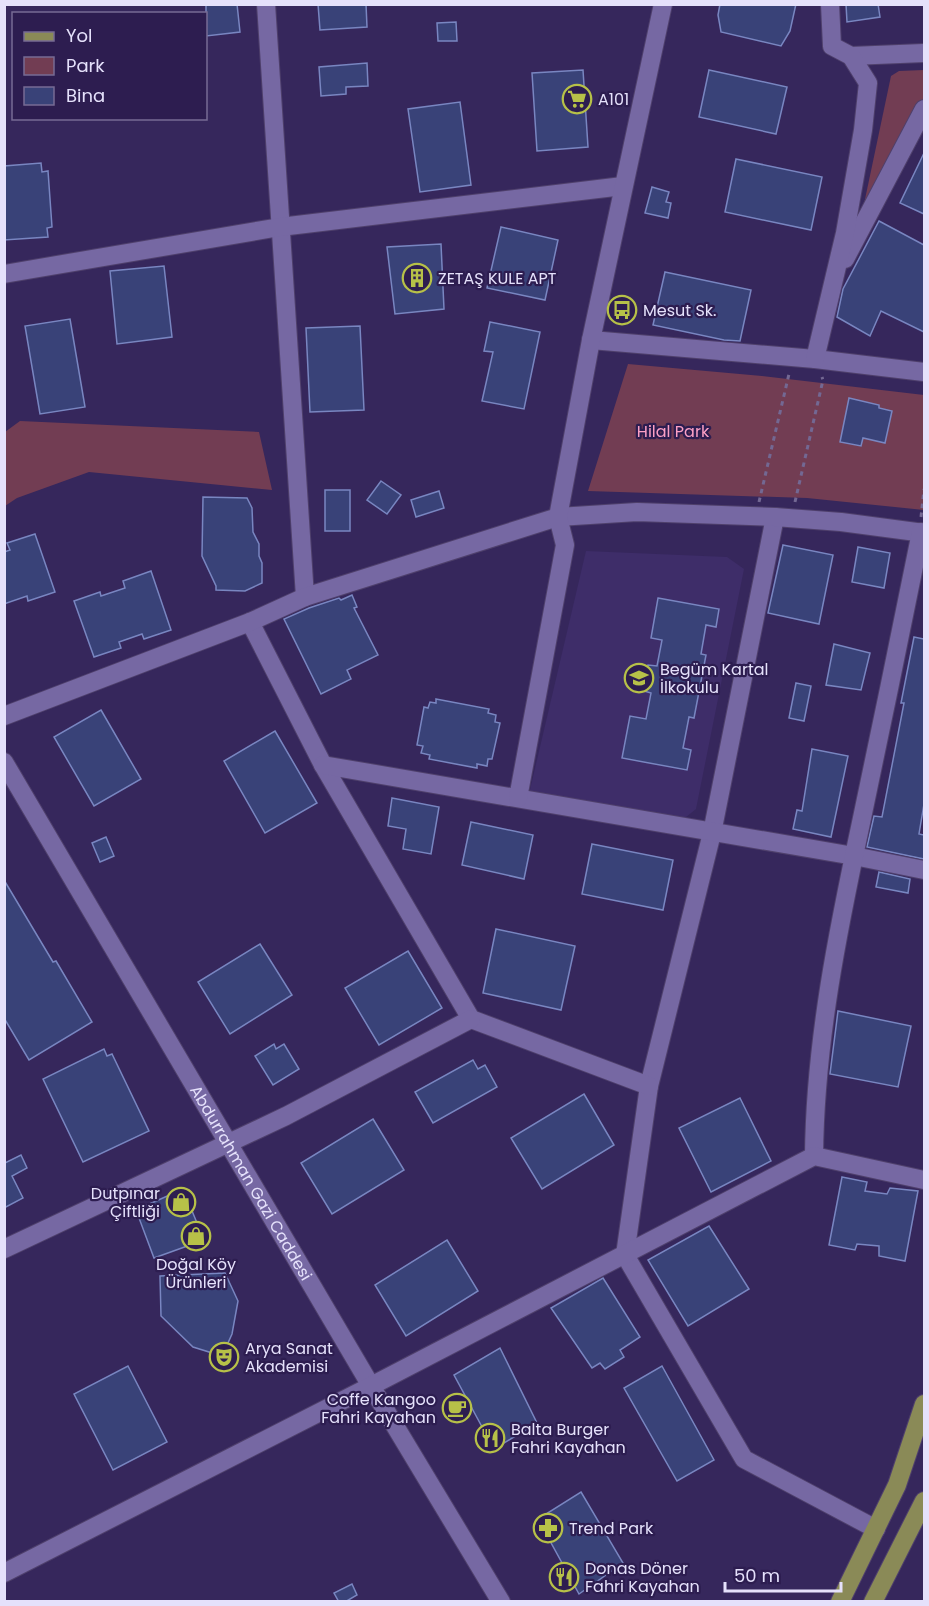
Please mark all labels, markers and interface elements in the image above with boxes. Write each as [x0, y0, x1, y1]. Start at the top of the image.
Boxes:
legend [12, 12, 207, 120]
text: Yol [66, 23, 92, 48]
text: Park [66, 53, 105, 78]
text: Bina [66, 83, 105, 108]
supermarket icon: A101 [561, 83, 593, 115]
place label: A101 [598, 88, 629, 111]
building icon: ZETAŞ KULE APT [401, 262, 433, 294]
place label: ZETAŞ KULE APT [438, 267, 557, 290]
bus stop icon: Mesut Sk. [606, 294, 638, 326]
place label: Mesut Sk. [643, 299, 716, 322]
park label: Hilal Park [637, 420, 710, 443]
place label: Begüm Kartal İlkokulu [660, 658, 768, 699]
school or university icon: Begüm Kartal İlkokulu [623, 662, 655, 694]
street label: Abdurrahman Gazi Caddesi [185, 1081, 318, 1285]
place label: Dutpınar Çiftliği [91, 1182, 160, 1223]
shop icon: Dutpınar Çiftliği [165, 1186, 197, 1218]
shop icon: Doğal Köy Ürünleri [180, 1220, 212, 1252]
place label: Doğal Köy Ürünleri [156, 1253, 236, 1294]
place label: Arya Sanat Akademisi [245, 1337, 333, 1378]
theatre icon: Arya Sanat Akademisi [208, 1341, 240, 1373]
place label: Coffe Kangoo Fahri Kayahan [321, 1388, 436, 1429]
cafe icon: Coffe Kangoo Fahri Kayahan [441, 1392, 473, 1424]
place label: Balta Burger Fahri Kayahan [511, 1418, 626, 1459]
restaurant icon: Balta Burger Fahri Kayahan [474, 1422, 506, 1454]
pharmacy icon: Trend Park [532, 1512, 564, 1544]
place label: Trend Park [569, 1517, 654, 1540]
scale bar [725, 1555, 840, 1593]
place label: Donas Döner Fahri Kayahan [585, 1557, 700, 1598]
restaurant icon: Donas Döner Fahri Kayahan [548, 1561, 580, 1593]
text: 50 m [734, 1563, 780, 1588]

